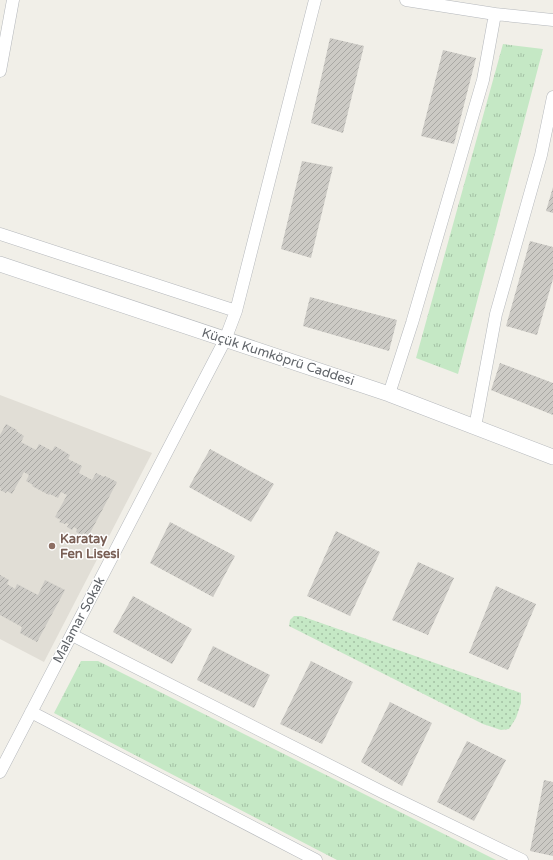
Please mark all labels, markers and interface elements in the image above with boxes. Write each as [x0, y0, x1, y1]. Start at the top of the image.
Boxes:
street label: Küçük Kumköprü Caddesi [200, 325, 356, 389]
place label: Karatay Fen Lisesi [60, 531, 120, 562]
marker: Karatay Fen Lisesi [47, 541, 57, 551]
street label: Malamar Sokak [50, 574, 108, 666]

